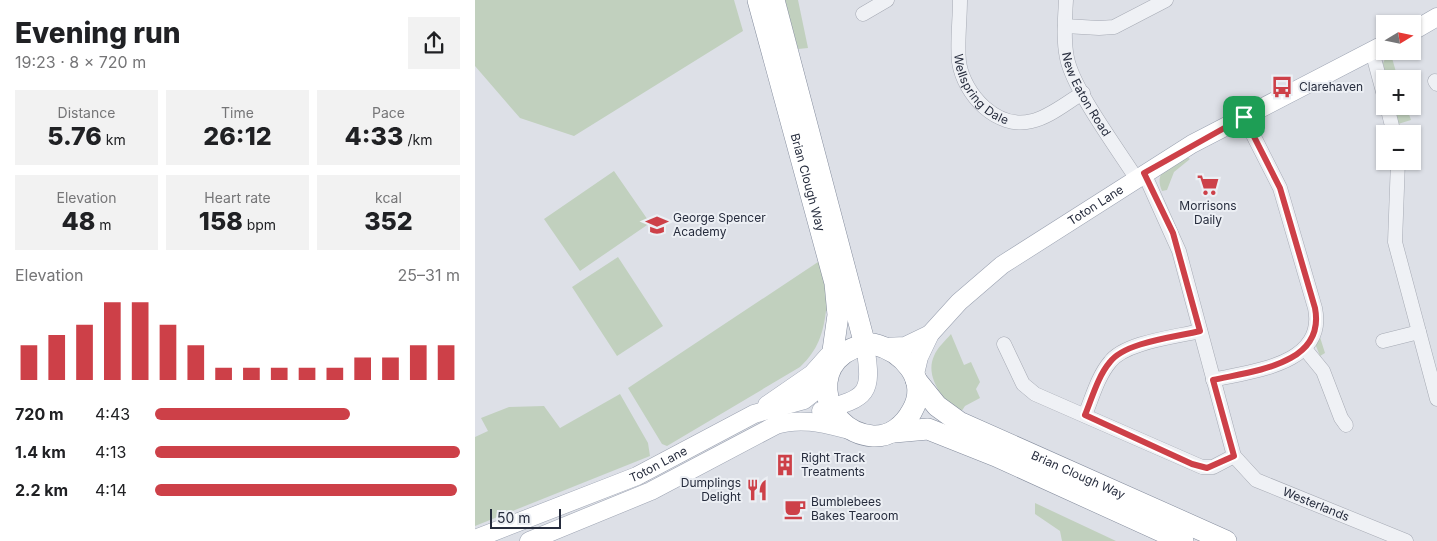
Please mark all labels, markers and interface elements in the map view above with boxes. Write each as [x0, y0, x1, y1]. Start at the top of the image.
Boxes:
north arrow [1376, 15, 1421, 60]
map controls [1376, 15, 1421, 170]
text: Evening run [15, 16, 181, 50]
button: share [408, 17, 460, 69]
street label: New Eaton Road [1059, 51, 1114, 139]
text: 19:23 · 8 × 720 m [15, 52, 146, 72]
street label: Wellspring Dale [951, 53, 1011, 127]
button: + [1376, 70, 1421, 115]
bus stop icon: Clarehaven [1269, 74, 1295, 100]
place label: Clarehaven [1299, 79, 1363, 94]
pin [1223, 96, 1265, 138]
icon: arrive [1230, 103, 1258, 131]
text: Distance [58, 104, 115, 121]
text: Time [221, 104, 254, 121]
text: Pace [372, 104, 405, 121]
text: 5.76 [47, 121, 102, 151]
text: 26:12 [203, 121, 272, 151]
text: 4:33 [345, 121, 403, 151]
button: − [1376, 125, 1421, 170]
text: km [102, 131, 126, 148]
text: /km [403, 131, 432, 148]
street label: Brian Clough Way [788, 132, 829, 233]
supermarket icon: Morrisons Daily [1195, 172, 1221, 198]
street label: Toton Lane [1065, 182, 1126, 228]
text: Elevation [57, 189, 117, 206]
text: Heart rate [204, 189, 271, 206]
text: kcal [375, 189, 402, 206]
place label: Morrisons Daily [1179, 198, 1237, 227]
text: 48 [61, 206, 95, 236]
text: 158 [199, 206, 243, 236]
text: 352 [364, 206, 413, 236]
place label: George Spencer Academy [673, 210, 766, 239]
school or university icon: George Spencer Academy [644, 212, 670, 238]
text: m [95, 216, 112, 233]
text: bpm [243, 216, 276, 233]
text: Elevation [15, 265, 84, 285]
text: 25–31 m [398, 265, 460, 285]
text: 720 m [15, 404, 64, 424]
text: 4:43 [95, 404, 130, 424]
text: 1.4 km [15, 442, 66, 462]
text: 4:13 [95, 442, 126, 462]
street label: Toton Lane [627, 443, 690, 485]
street label: Brian Clough Way [1029, 447, 1128, 502]
place label: Right Track Treatments [801, 450, 866, 479]
building icon: Right Track Treatments [772, 452, 798, 478]
place label: Dumplings Delight [681, 475, 741, 504]
restaurant icon: Dumplings Delight [744, 477, 770, 503]
text: 2.2 km [15, 480, 68, 500]
text: 4:14 [95, 480, 127, 500]
street label: Westerlands [1281, 484, 1352, 524]
place label: Bumblebees Bakes Tearoom [811, 494, 899, 523]
cafe icon: Bumblebees Bakes Tearoom [782, 496, 808, 522]
scale bar [490, 506, 561, 529]
text: 50 m [497, 509, 531, 526]

